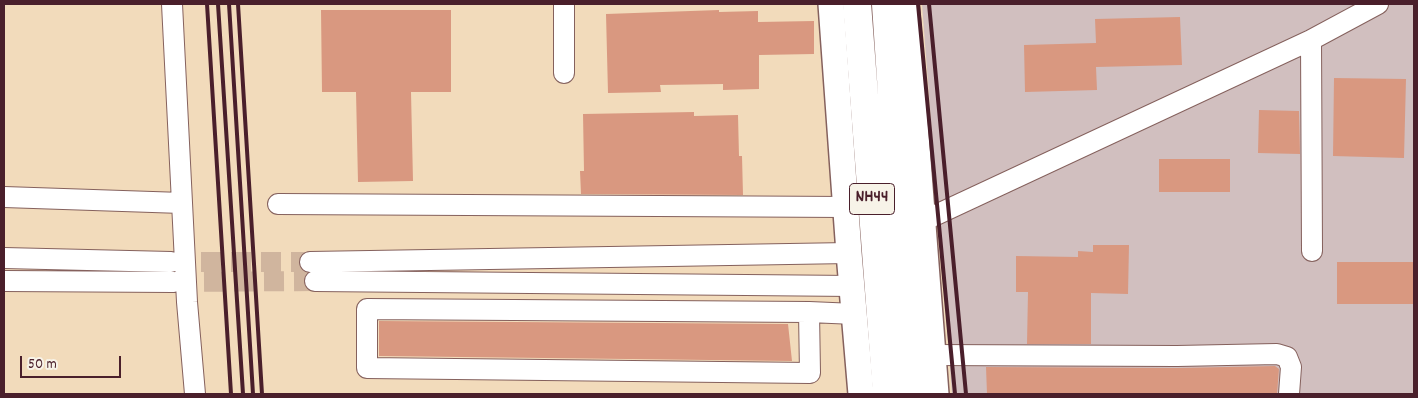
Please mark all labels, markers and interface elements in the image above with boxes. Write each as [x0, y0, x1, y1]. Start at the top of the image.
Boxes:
road number: NH44 [850, 183, 894, 214]
scale bar [22, 346, 124, 378]
text: 50 m [28, 354, 57, 376]

